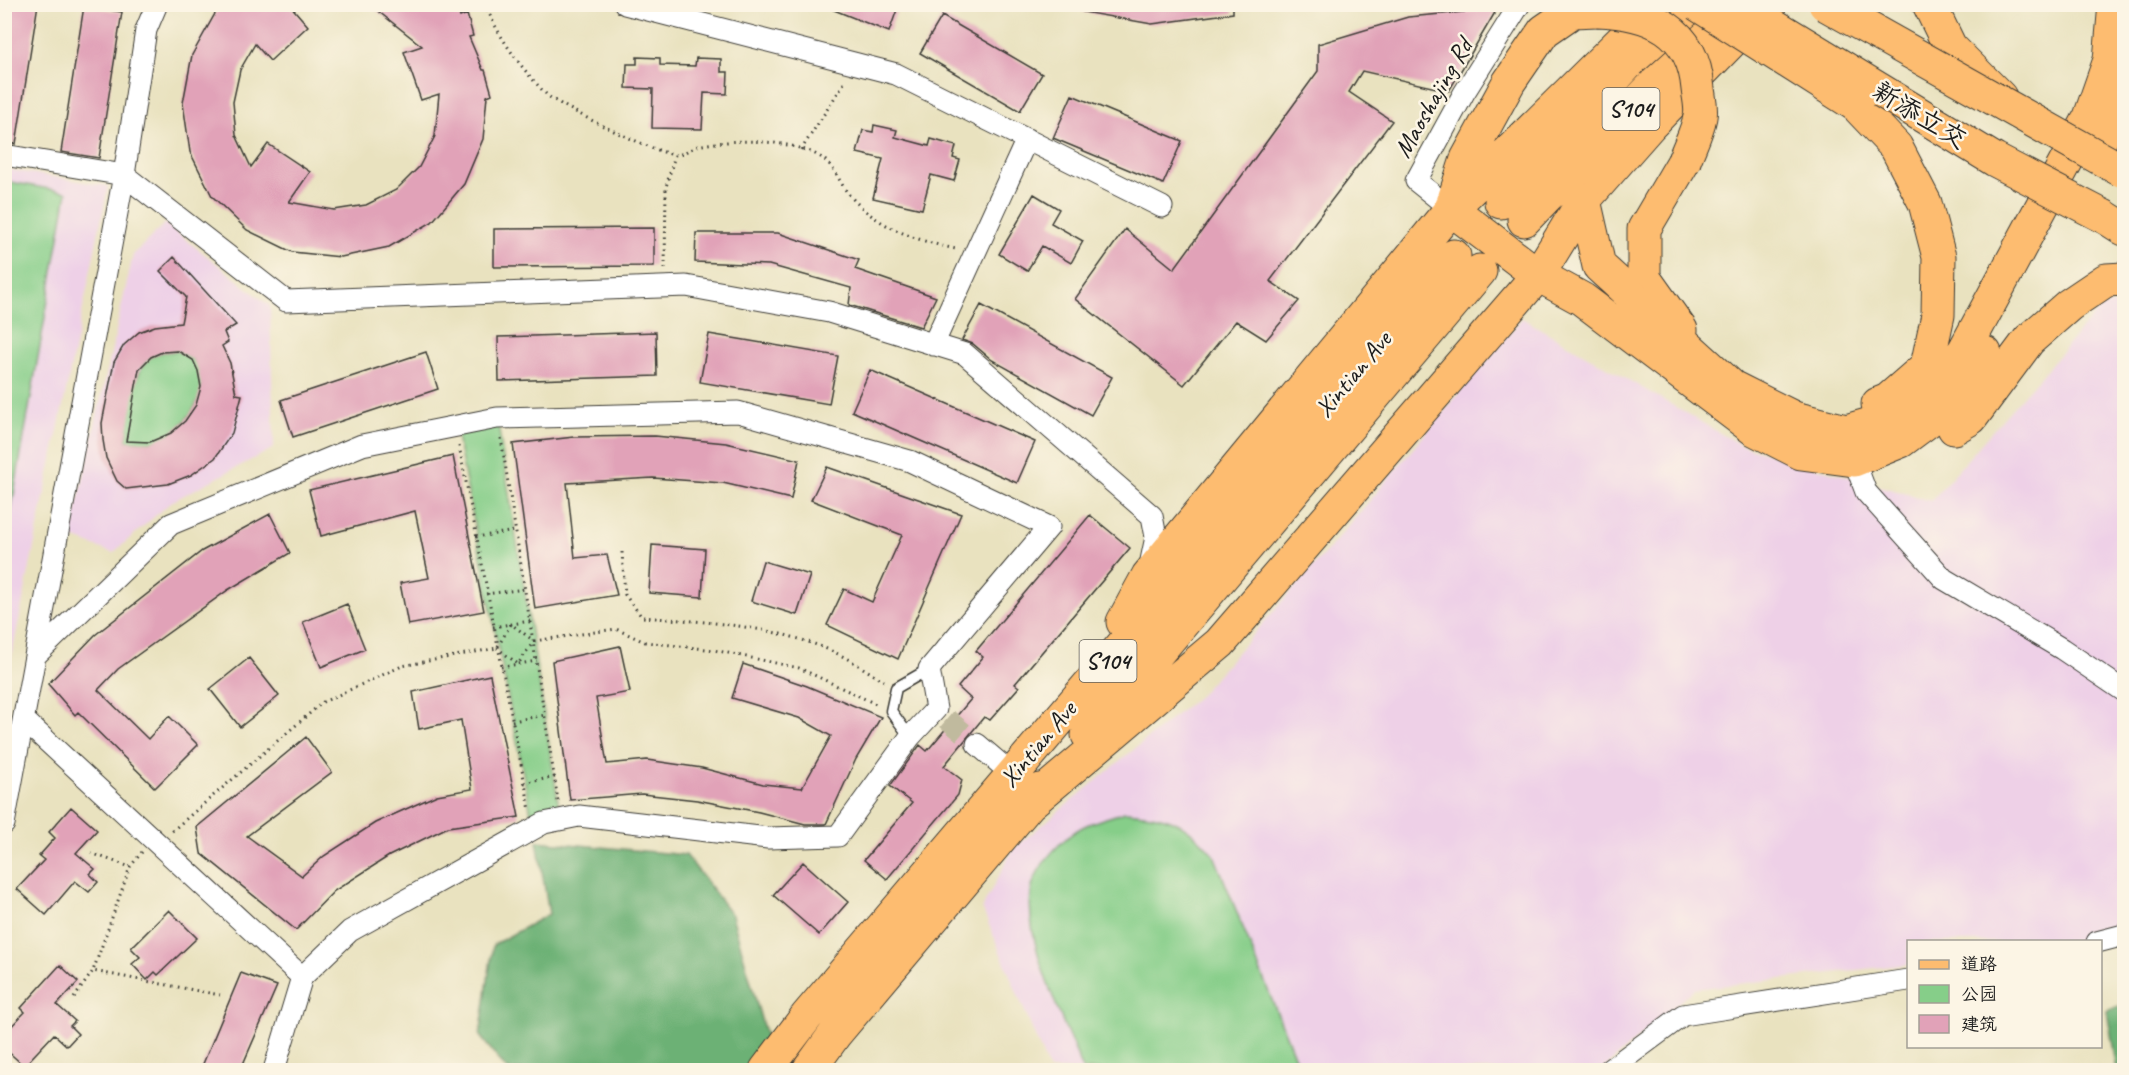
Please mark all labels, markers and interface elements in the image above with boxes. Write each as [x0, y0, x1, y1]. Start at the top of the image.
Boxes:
street label: Maoshajing Rd [1386, 29, 1482, 163]
street label: 新添立交 [1867, 74, 1973, 156]
road number: S104 [1602, 88, 1660, 130]
street label: Xintian Ave [1307, 322, 1400, 424]
road number: S104 [1080, 640, 1136, 682]
street label: Xintian Ave [992, 692, 1085, 794]
legend [1907, 940, 2102, 1048]
text: 道路 [1961, 953, 1997, 975]
text: 公园 [1961, 983, 1997, 1005]
text: 建筑 [1961, 1013, 1997, 1035]

